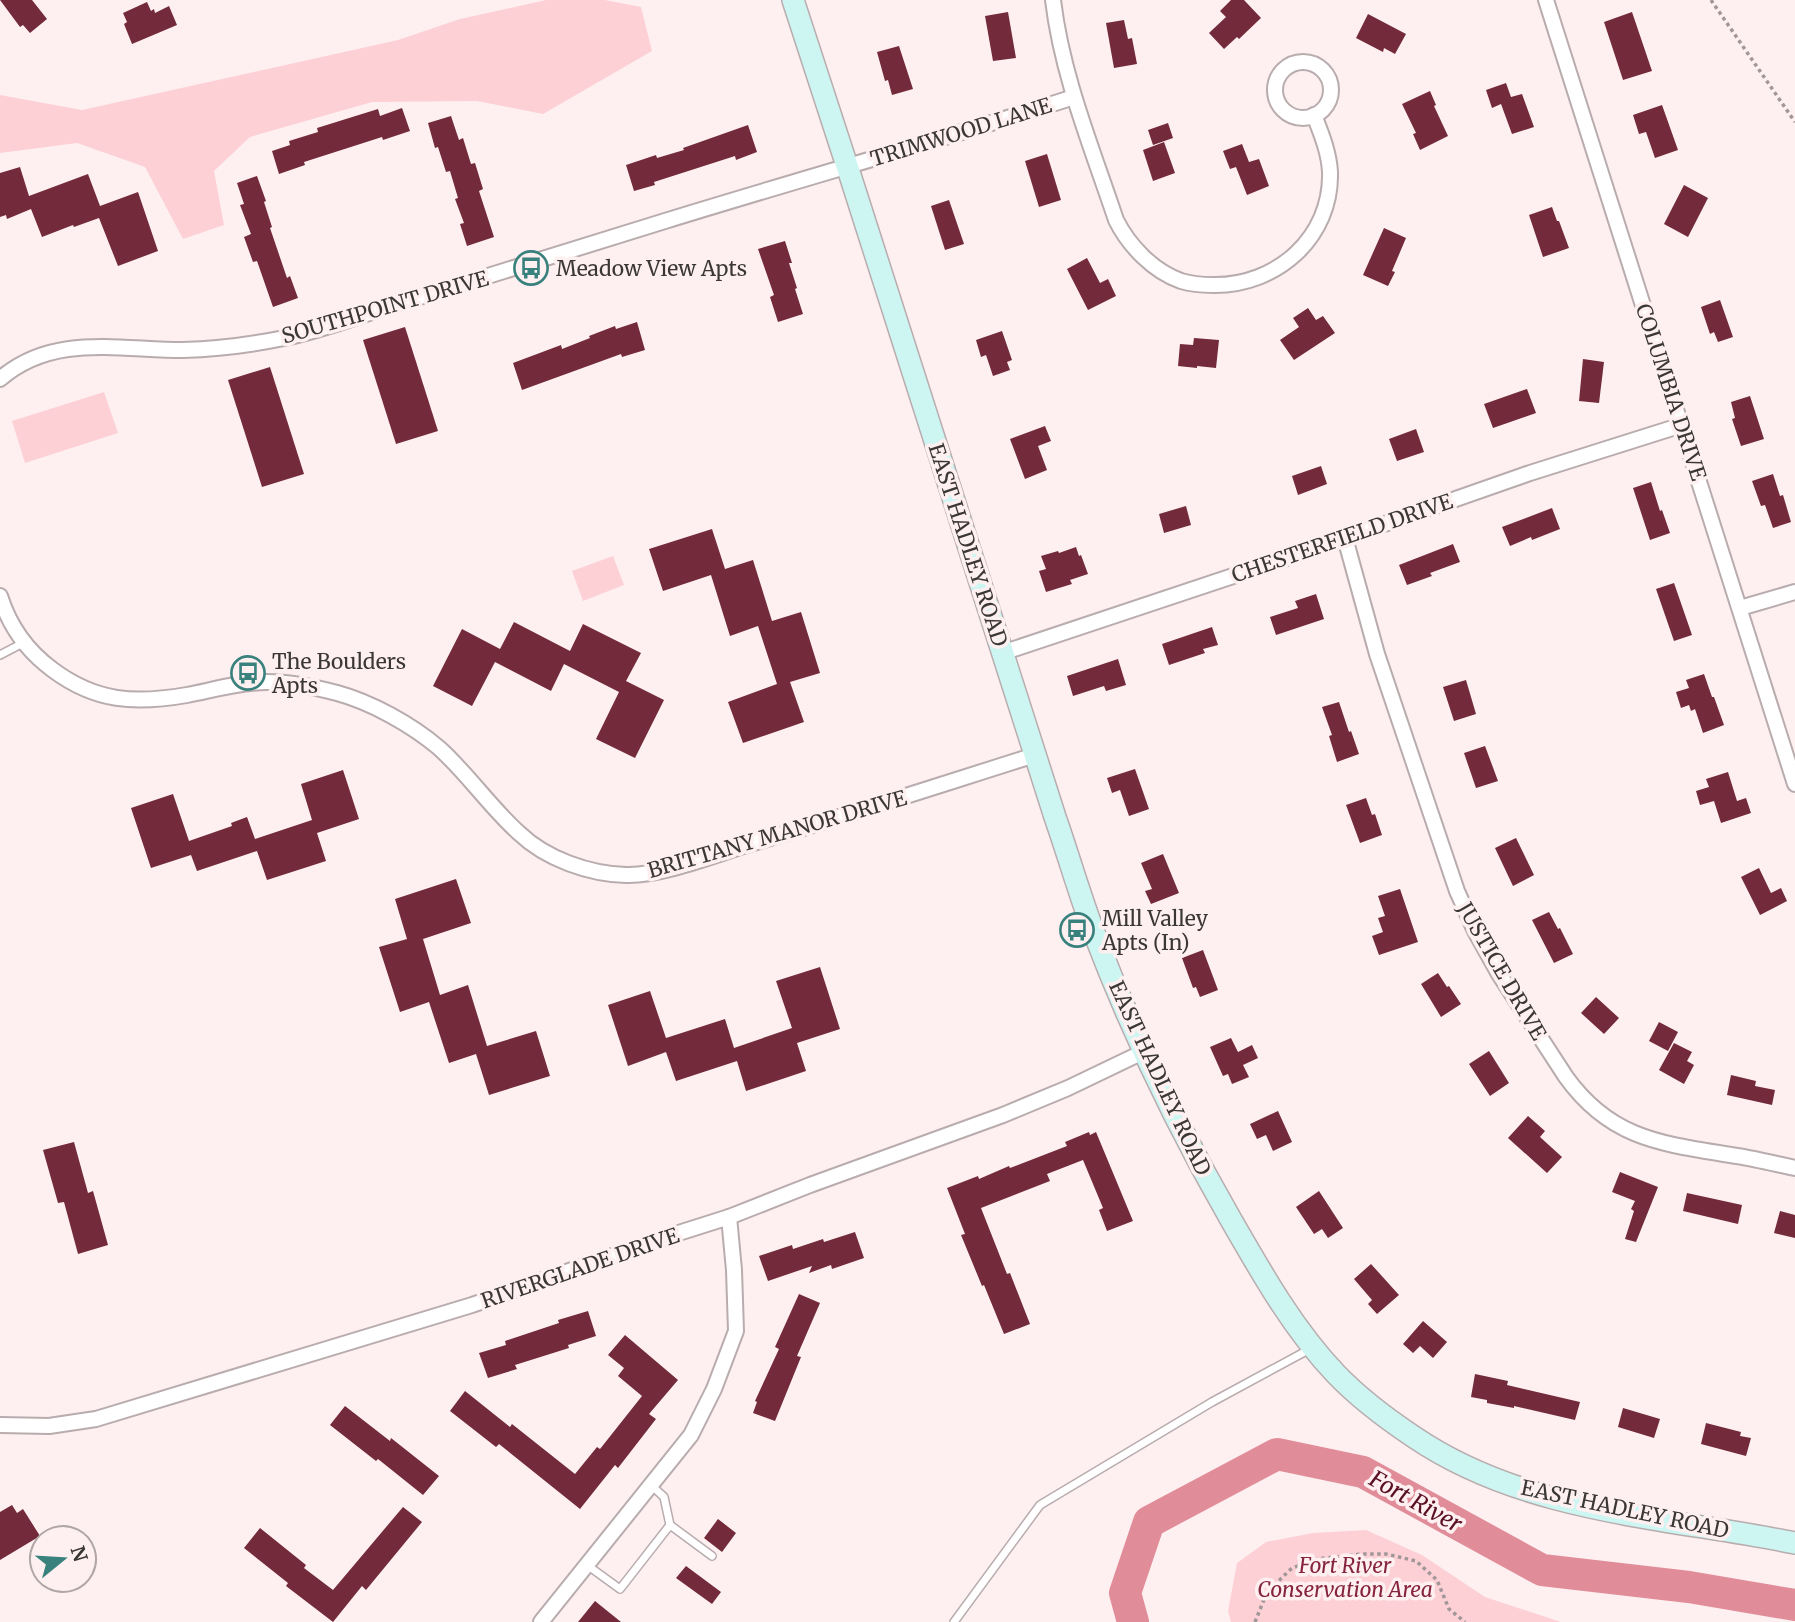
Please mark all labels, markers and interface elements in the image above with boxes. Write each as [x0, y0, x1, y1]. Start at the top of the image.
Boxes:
street label: TRIMWOOD LANE [867, 91, 1055, 172]
bus stop icon: Meadow View Apts [512, 249, 550, 287]
place label: Meadow View Apts [556, 255, 747, 282]
street label: SOUTHPOINT DRIVE [279, 264, 492, 349]
street label: COLUMBIA DRIVE [1630, 300, 1712, 484]
street label: EAST HADLEY ROAD [922, 440, 1014, 650]
street label: CHESTERFIELD DRIVE [1228, 487, 1457, 589]
place label: The Boulders Apts [271, 648, 406, 699]
bus stop icon: The Boulders Apts [229, 654, 267, 692]
street label: BRITTANY MANOR DRIVE [644, 784, 910, 884]
street label: JUSTICE DRIVE [1451, 896, 1553, 1045]
place label: Mill Valley Apts (In) [1101, 905, 1209, 956]
bus stop icon: Mill Valley Apts (In) [1058, 911, 1096, 949]
street label: EAST HADLEY ROAD [1103, 976, 1217, 1180]
street label: RIVERGLADE DRIVE [478, 1221, 683, 1315]
water label: Fort River [1364, 1463, 1468, 1539]
street label: EAST HADLEY ROAD [1519, 1474, 1732, 1544]
north arrow [28, 1524, 98, 1594]
text: N [65, 1543, 93, 1565]
park label: Fort River Conservation Area [1257, 1552, 1433, 1603]

